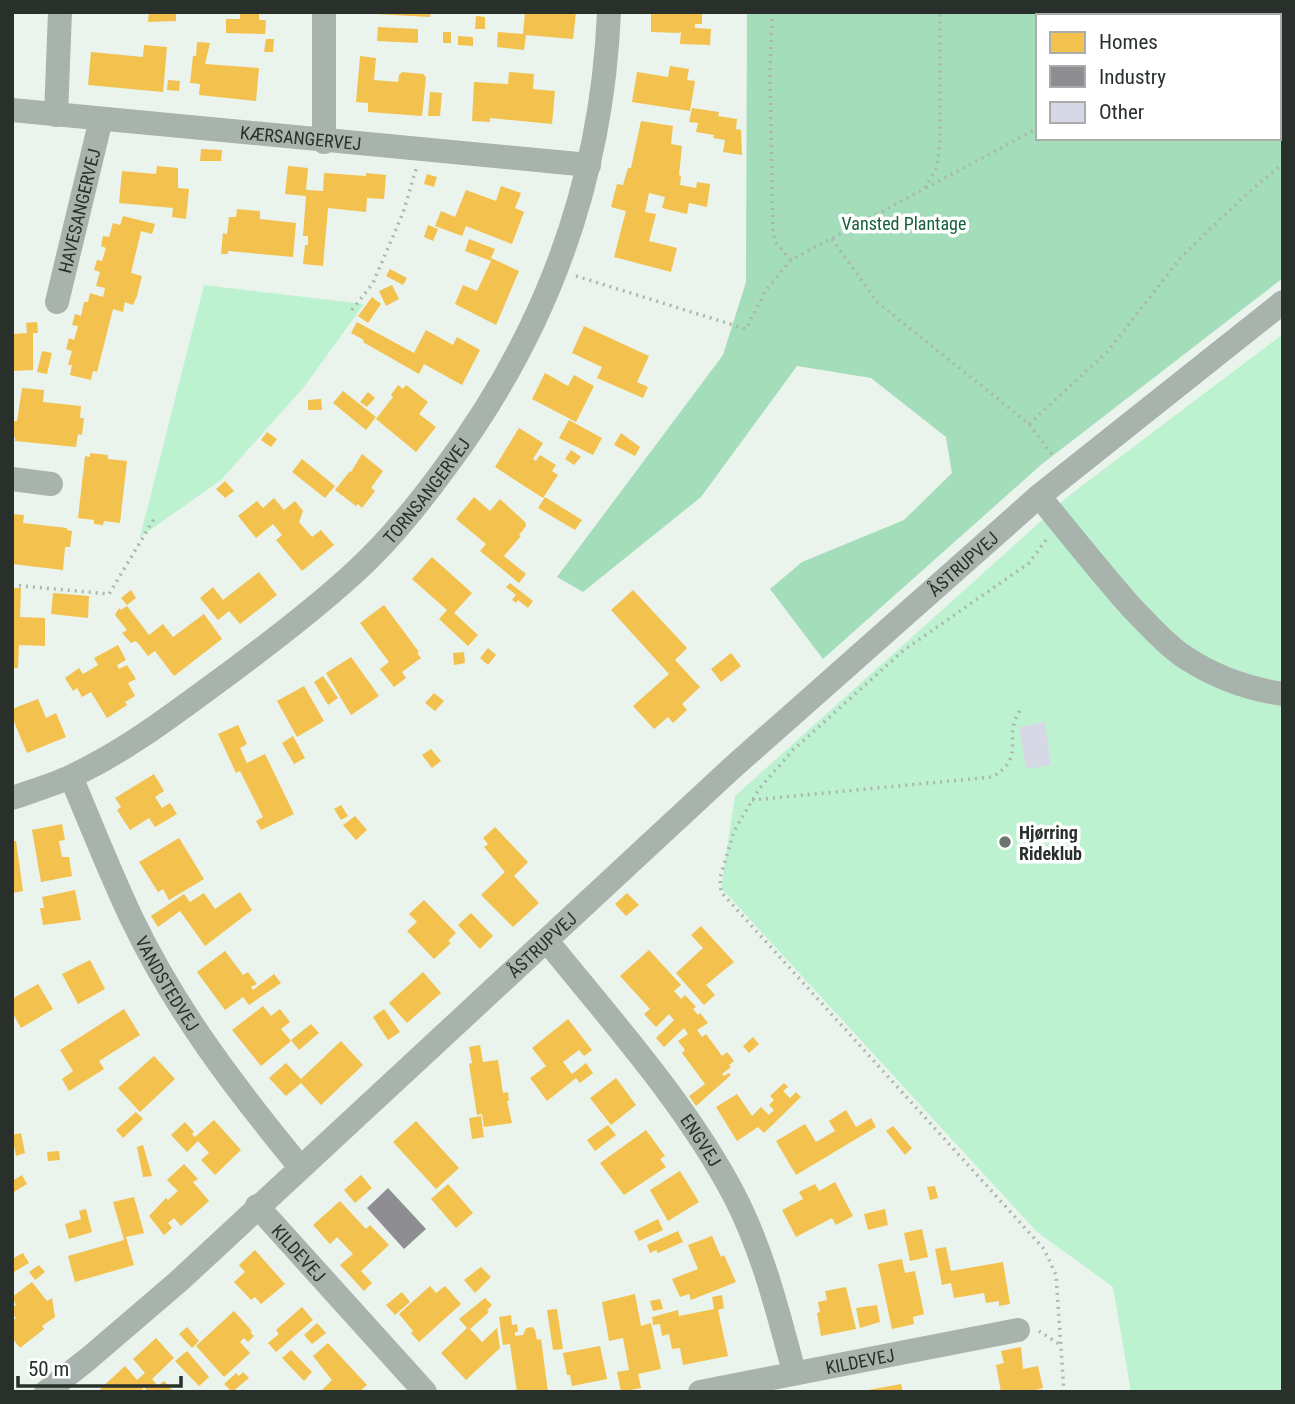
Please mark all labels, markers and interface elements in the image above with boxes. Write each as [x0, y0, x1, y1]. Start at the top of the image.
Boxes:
legend [1036, 14, 1281, 140]
text: Homes [1099, 30, 1158, 54]
text: Industry [1099, 65, 1166, 89]
text: Other [1099, 100, 1144, 124]
street label: KÆRSANGERVEJ [239, 121, 362, 154]
street label: HAVESANGERVEJ [54, 146, 104, 275]
park label: Vansted Plantage [842, 213, 966, 234]
street label: TORNSANGERVEJ [378, 434, 474, 548]
street label: ÅSTRUPVEJ [923, 527, 1002, 600]
place label: Hjørring Rideklub [1019, 822, 1082, 864]
marker: Hjørring Rideklub [997, 834, 1013, 850]
street label: ÅSTRUPVEJ [502, 907, 581, 982]
street label: VANDSTEDVEJ [132, 932, 204, 1035]
street label: ENGVEJ [677, 1110, 726, 1170]
street label: KILDEVEJ [268, 1220, 330, 1286]
scale bar [18, 1344, 180, 1388]
street label: KILDEVEJ [824, 1344, 896, 1378]
text: 50 m [28, 1357, 69, 1381]

